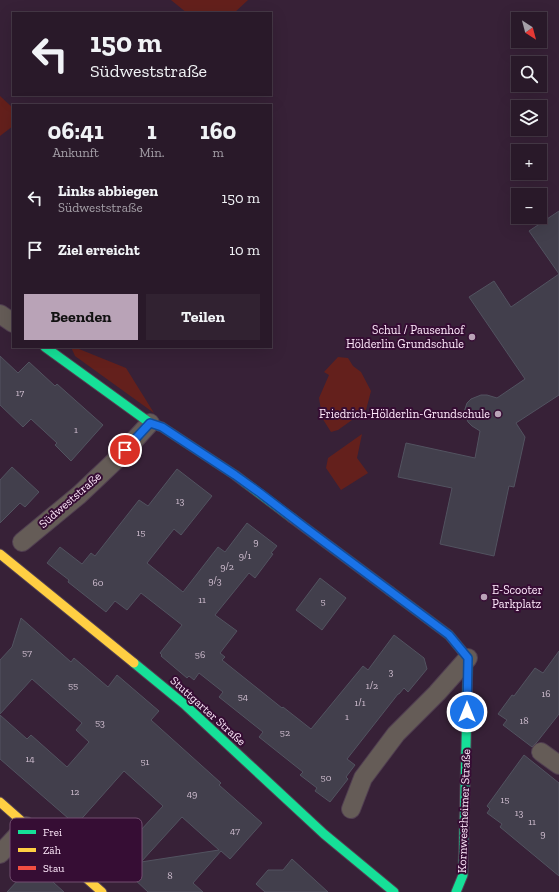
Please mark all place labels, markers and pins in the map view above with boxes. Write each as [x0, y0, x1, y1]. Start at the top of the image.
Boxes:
place label: Schul / Pausenhof Hölderlin Grundschule [346, 323, 465, 351]
marker: Schul / Pausenhof Hölderlin Grundschule [467, 332, 477, 342]
place label: Friedrich-Hölderlin-Grundschule [319, 407, 490, 421]
marker: Friedrich-Hölderlin-Grundschule [493, 409, 503, 419]
pin [108, 433, 142, 467]
place label: E-Scooter Parkplatz [492, 583, 543, 611]
marker: E-Scooter Parkplatz [479, 592, 489, 602]

